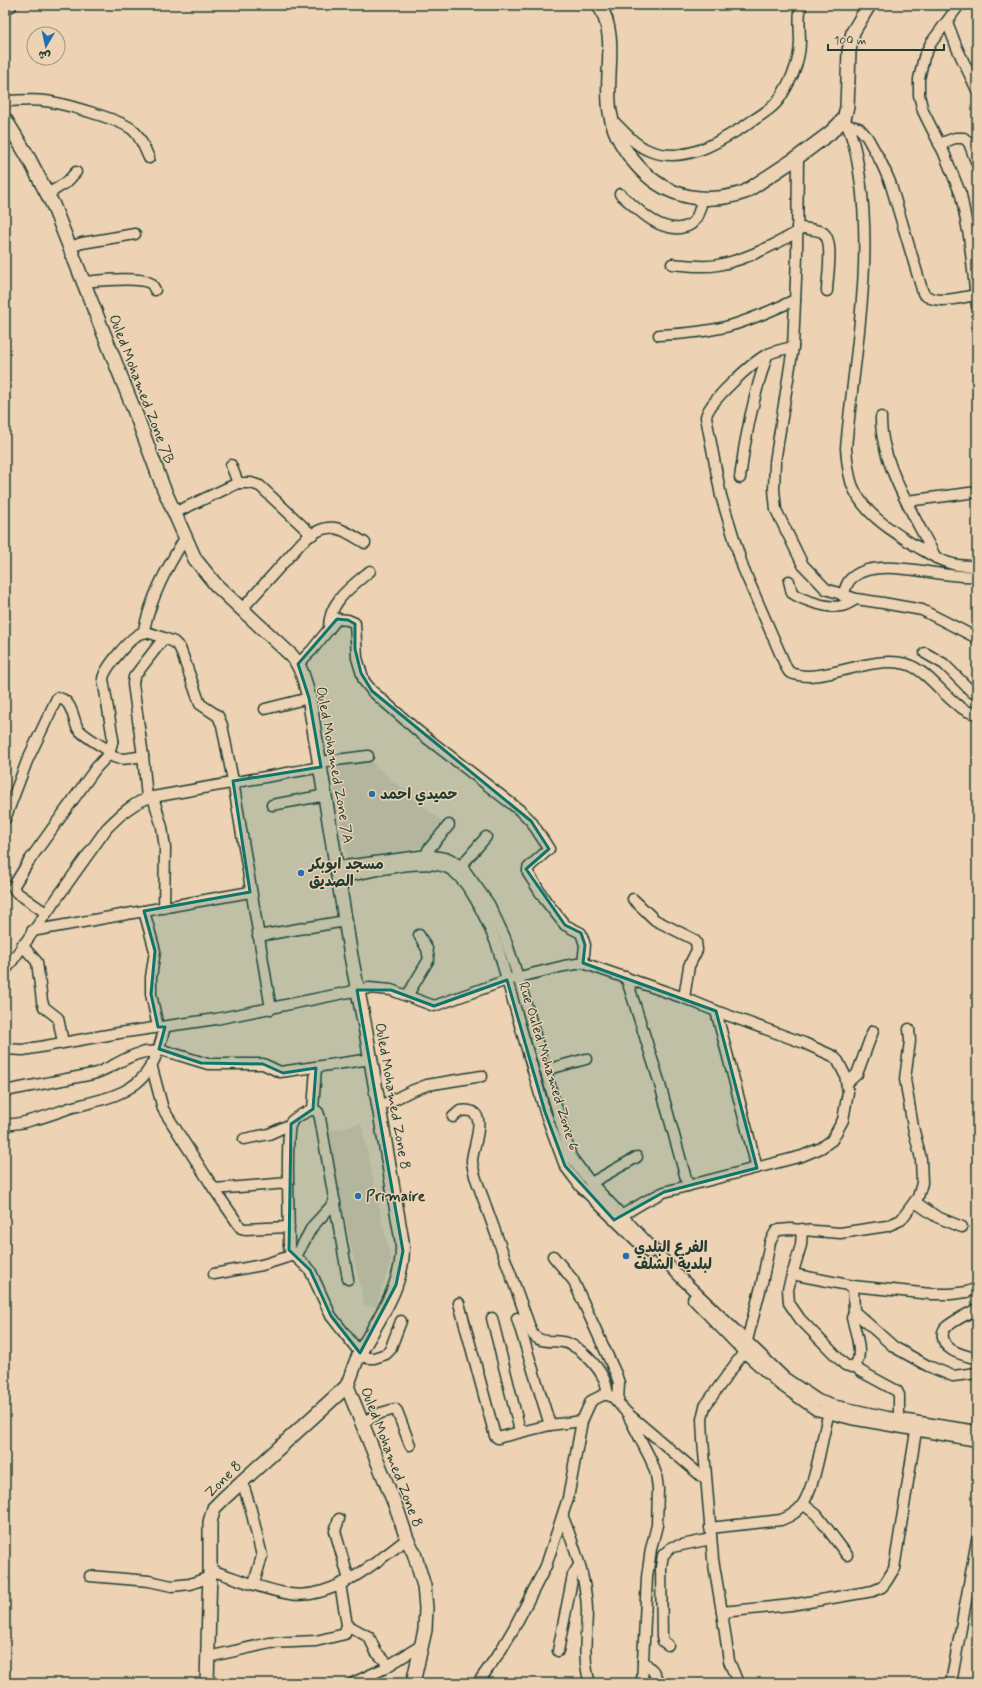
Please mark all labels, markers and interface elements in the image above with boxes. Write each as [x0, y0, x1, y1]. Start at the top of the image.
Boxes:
north arrow [26, 26, 66, 66]
scale bar [828, 26, 944, 52]
text: 100 m [834, 33, 866, 49]
text: ش [38, 47, 52, 63]
street label: Ouled Mohamed Zone 7B [103, 312, 179, 467]
street label: Ouled Mohamed Zone 7A [310, 685, 358, 845]
place label: حميدي احمد [380, 785, 458, 806]
marker: حميدي احمد [367, 789, 377, 799]
place label: مسجد ابوبكر الصديق [307, 855, 384, 892]
marker: مسجد ابوبكر الصديق [296, 868, 306, 878]
street label: Rue Ouled Mohamed Zone 6 [513, 979, 583, 1153]
street label: Ouled Mohamed Zone 8 [369, 1021, 415, 1171]
place label: Primaire [366, 1187, 426, 1207]
marker: Primaire [353, 1191, 363, 1201]
place label: الفرع البلدي لبلدية الشلف [634, 1238, 712, 1275]
marker: الفرع البلدي لبلدية الشلف [621, 1251, 631, 1261]
street label: Ouled Mohamed Zone 8 [355, 1384, 427, 1530]
street label: Zone 8 [201, 1457, 247, 1503]

